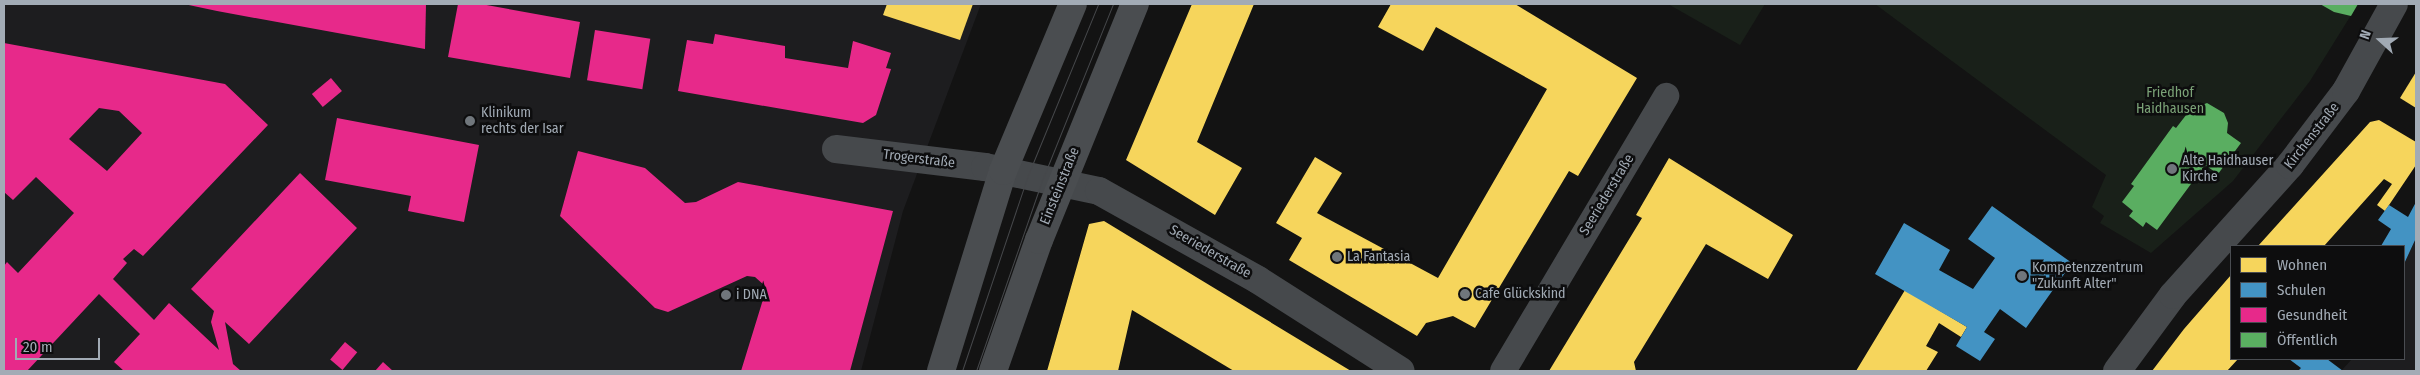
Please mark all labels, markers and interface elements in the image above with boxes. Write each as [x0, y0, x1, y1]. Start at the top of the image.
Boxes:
north arrow [2355, 15, 2405, 65]
text: N [2356, 28, 2375, 42]
park label: Friedhof Haidhausen [2136, 85, 2204, 118]
street label: Kirchenstraße [2281, 100, 2343, 172]
place label: Klinikum rechts der Isar [481, 105, 564, 138]
marker: Klinikum rechts der Isar [463, 114, 477, 128]
street label: Einsteinstraße [1037, 145, 1083, 227]
street label: Trogerstraße [882, 146, 956, 172]
street label: Seeriederstraße [1576, 151, 1638, 239]
place label: Alte Haidhauser Kirche [2182, 153, 2273, 186]
marker: Alte Haidhauser Kirche [2166, 163, 2178, 175]
street label: Seeriederstraße [1166, 222, 1254, 282]
legend [2230, 245, 2405, 360]
place label: La Fantasia [1347, 249, 1410, 265]
marker: La Fantasia [1331, 251, 1343, 263]
text: Wohnen [2277, 256, 2327, 274]
place label: Kompetenzzentrum "Zukunft Alter" [2032, 260, 2143, 292]
marker: Kompetenzzentrum "Zukunft Alter" [2016, 270, 2028, 282]
text: Schulen [2277, 281, 2326, 299]
place label: Cafe Glückskind [1475, 286, 1566, 302]
place label: i DNA [736, 287, 767, 303]
marker: Cafe Glückskind [1459, 288, 1471, 300]
marker: i DNA [720, 289, 732, 301]
text: Gesundheit [2277, 306, 2347, 324]
scale bar [18, 328, 102, 360]
text: Öffentlich [2277, 331, 2338, 349]
text: 20 m [23, 338, 53, 356]

